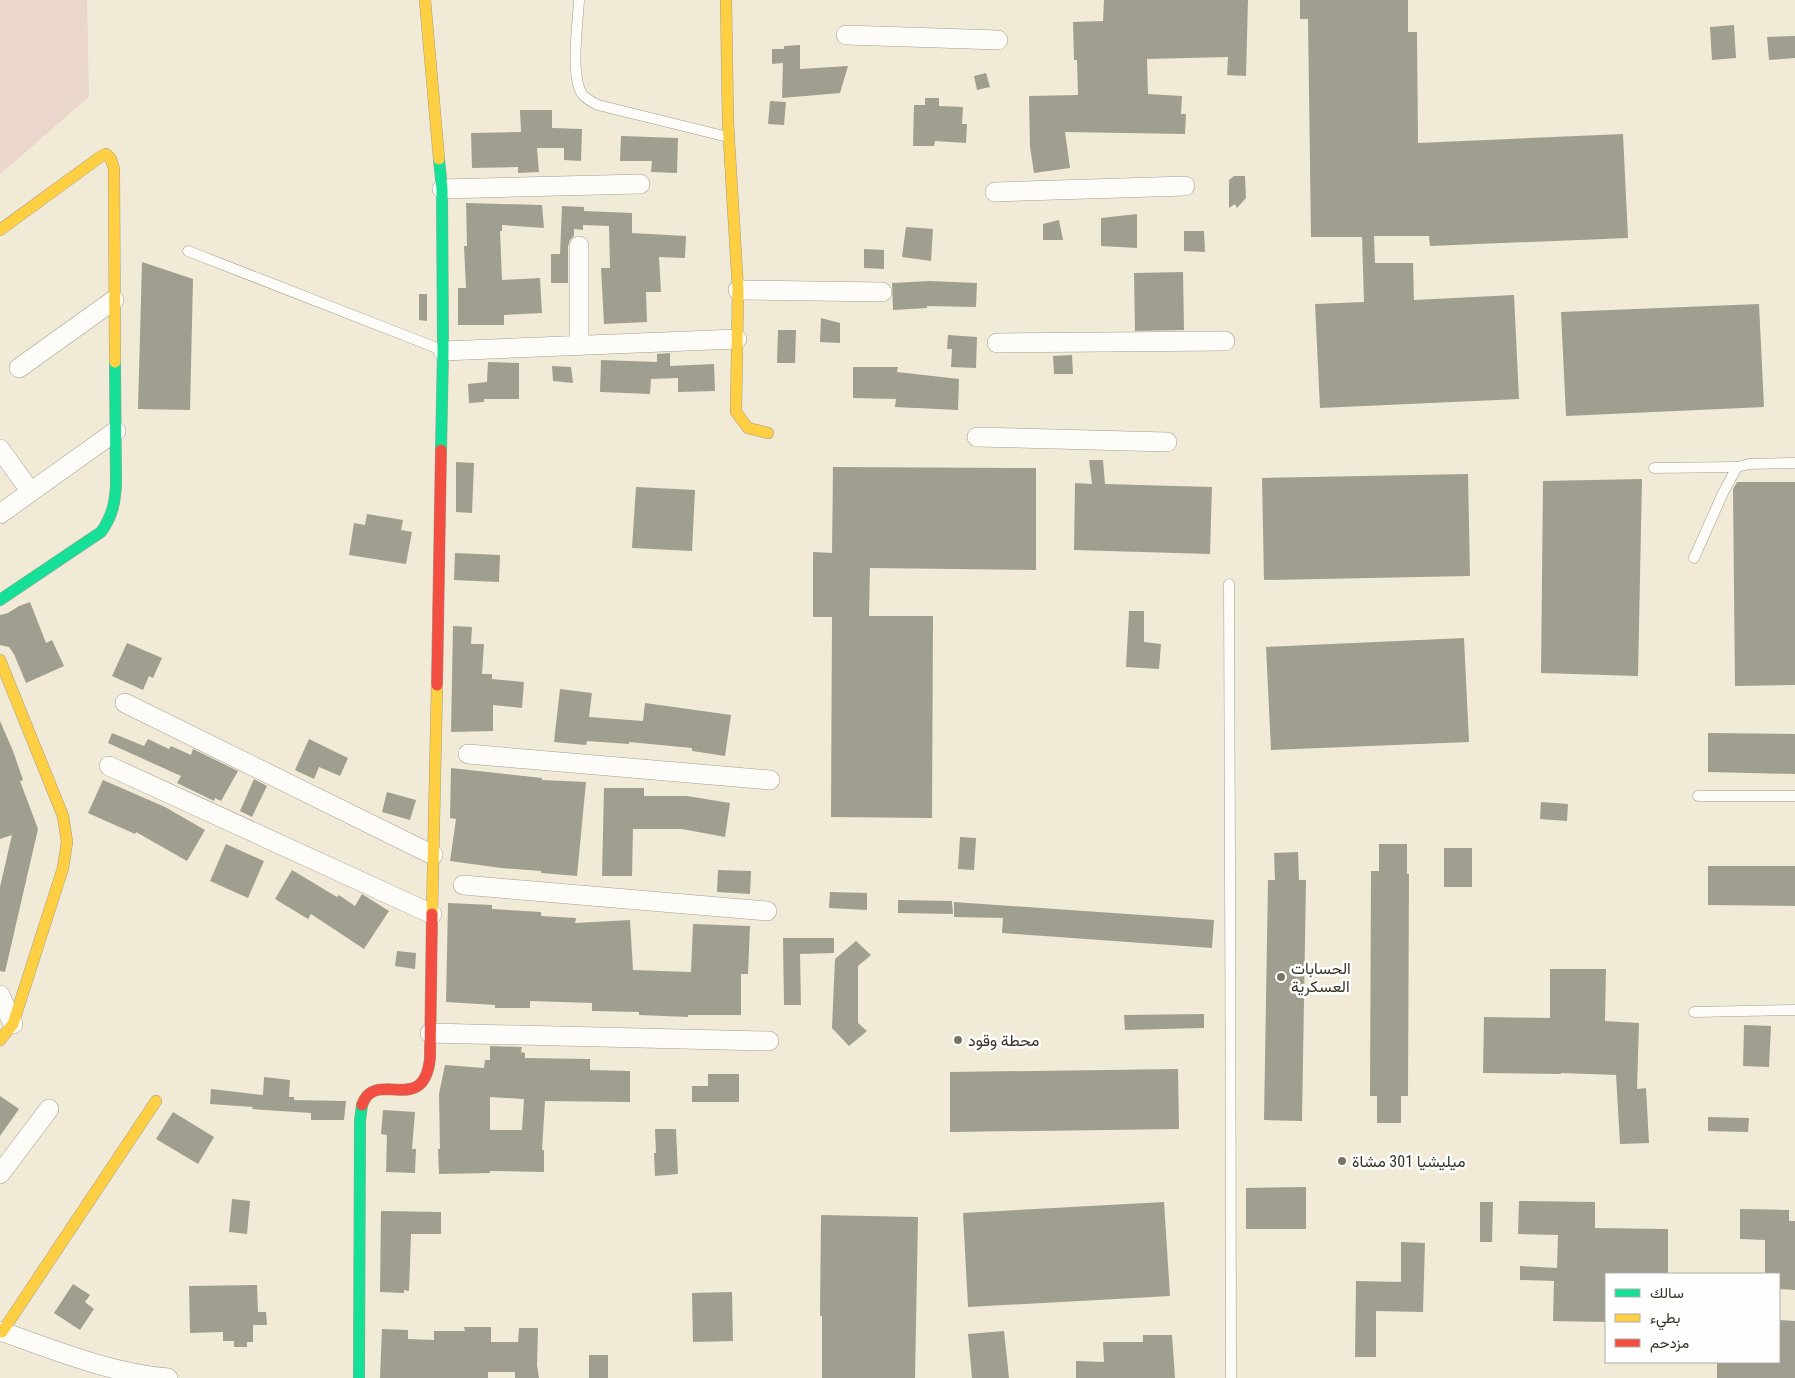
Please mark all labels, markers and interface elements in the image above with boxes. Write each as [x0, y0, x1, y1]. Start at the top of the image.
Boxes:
place label: الحسابات العسكرية [1291, 959, 1351, 997]
marker: الحسابات العسكرية [1275, 971, 1287, 983]
place label: محطة وقود [968, 1031, 1039, 1051]
marker: محطة وقود [952, 1034, 964, 1046]
place label: ميليشيا 301 مشاة [1352, 1152, 1465, 1171]
marker: ميليشيا 301 مشاة [1336, 1155, 1348, 1167]
legend [1605, 1273, 1780, 1363]
text: سالك [1650, 1284, 1684, 1302]
text: بطيء [1650, 1309, 1680, 1331]
text: مزدحم [1650, 1334, 1689, 1353]

